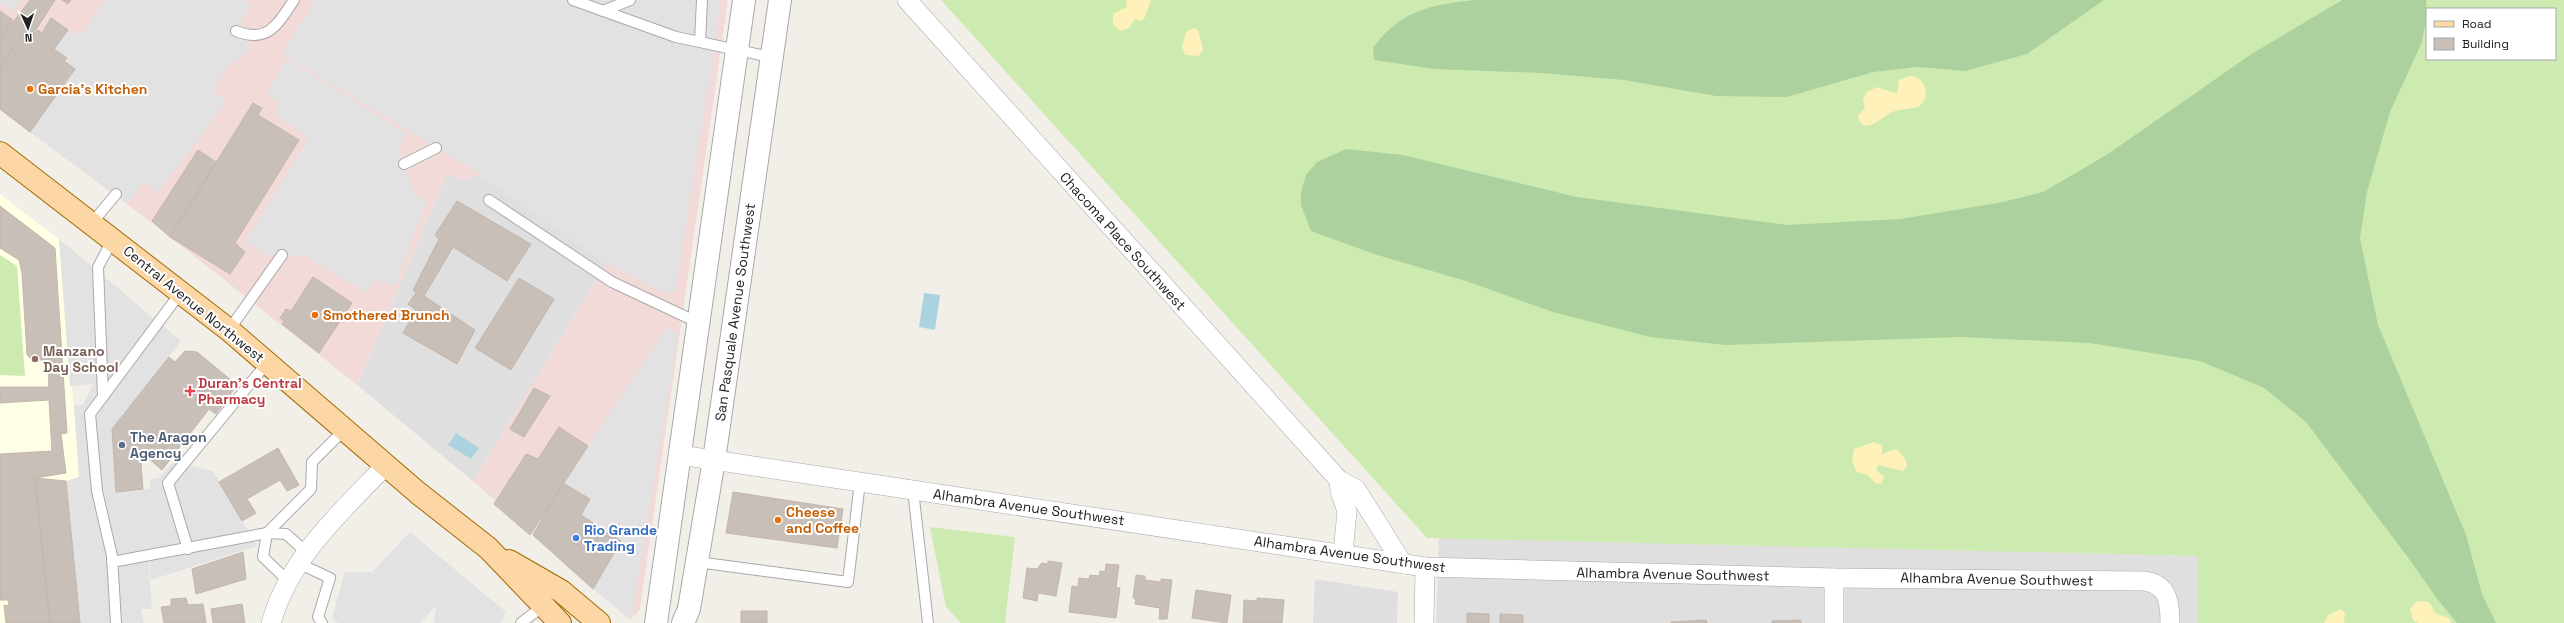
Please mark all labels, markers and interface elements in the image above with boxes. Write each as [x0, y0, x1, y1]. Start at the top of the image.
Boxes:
north arrow [8, 8, 48, 48]
legend [2426, 8, 2556, 60]
text: Road [2462, 16, 2491, 32]
text: N [24, 31, 33, 45]
text: Building [2462, 36, 2509, 52]
place label: Garcia's Kitchen [38, 80, 147, 98]
marker: Garcia's Kitchen [25, 84, 35, 94]
street label: Chacoma Place Southwest [1056, 168, 1190, 314]
street label: San Pasquale Avenue Southwest [711, 202, 759, 422]
street label: Central Avenue Northwest [120, 242, 268, 366]
place label: Smothered Brunch [323, 306, 450, 324]
marker: Smothered Brunch [310, 310, 320, 320]
place label: Manzano Day School [43, 342, 119, 376]
marker: Manzano Day School [30, 354, 40, 364]
place label: Duran's Central Pharmacy [198, 374, 302, 408]
marker: Duran's Central Pharmacy [185, 386, 195, 396]
place label: The Aragon Agency [130, 428, 207, 462]
marker: The Aragon Agency [117, 440, 127, 450]
street label: Alhambra Avenue Southwest [932, 485, 1126, 529]
place label: Cheese and Coffee [786, 503, 859, 537]
marker: Cheese and Coffee [773, 515, 783, 525]
place label: Rio Grande Trading [584, 521, 657, 555]
street label: Alhambra Avenue Southwest [1253, 532, 1447, 576]
marker: Rio Grande Trading [571, 533, 581, 543]
street label: Alhambra Avenue Southwest [1576, 563, 1770, 585]
street label: Alhambra Avenue Southwest [1900, 568, 2094, 590]

